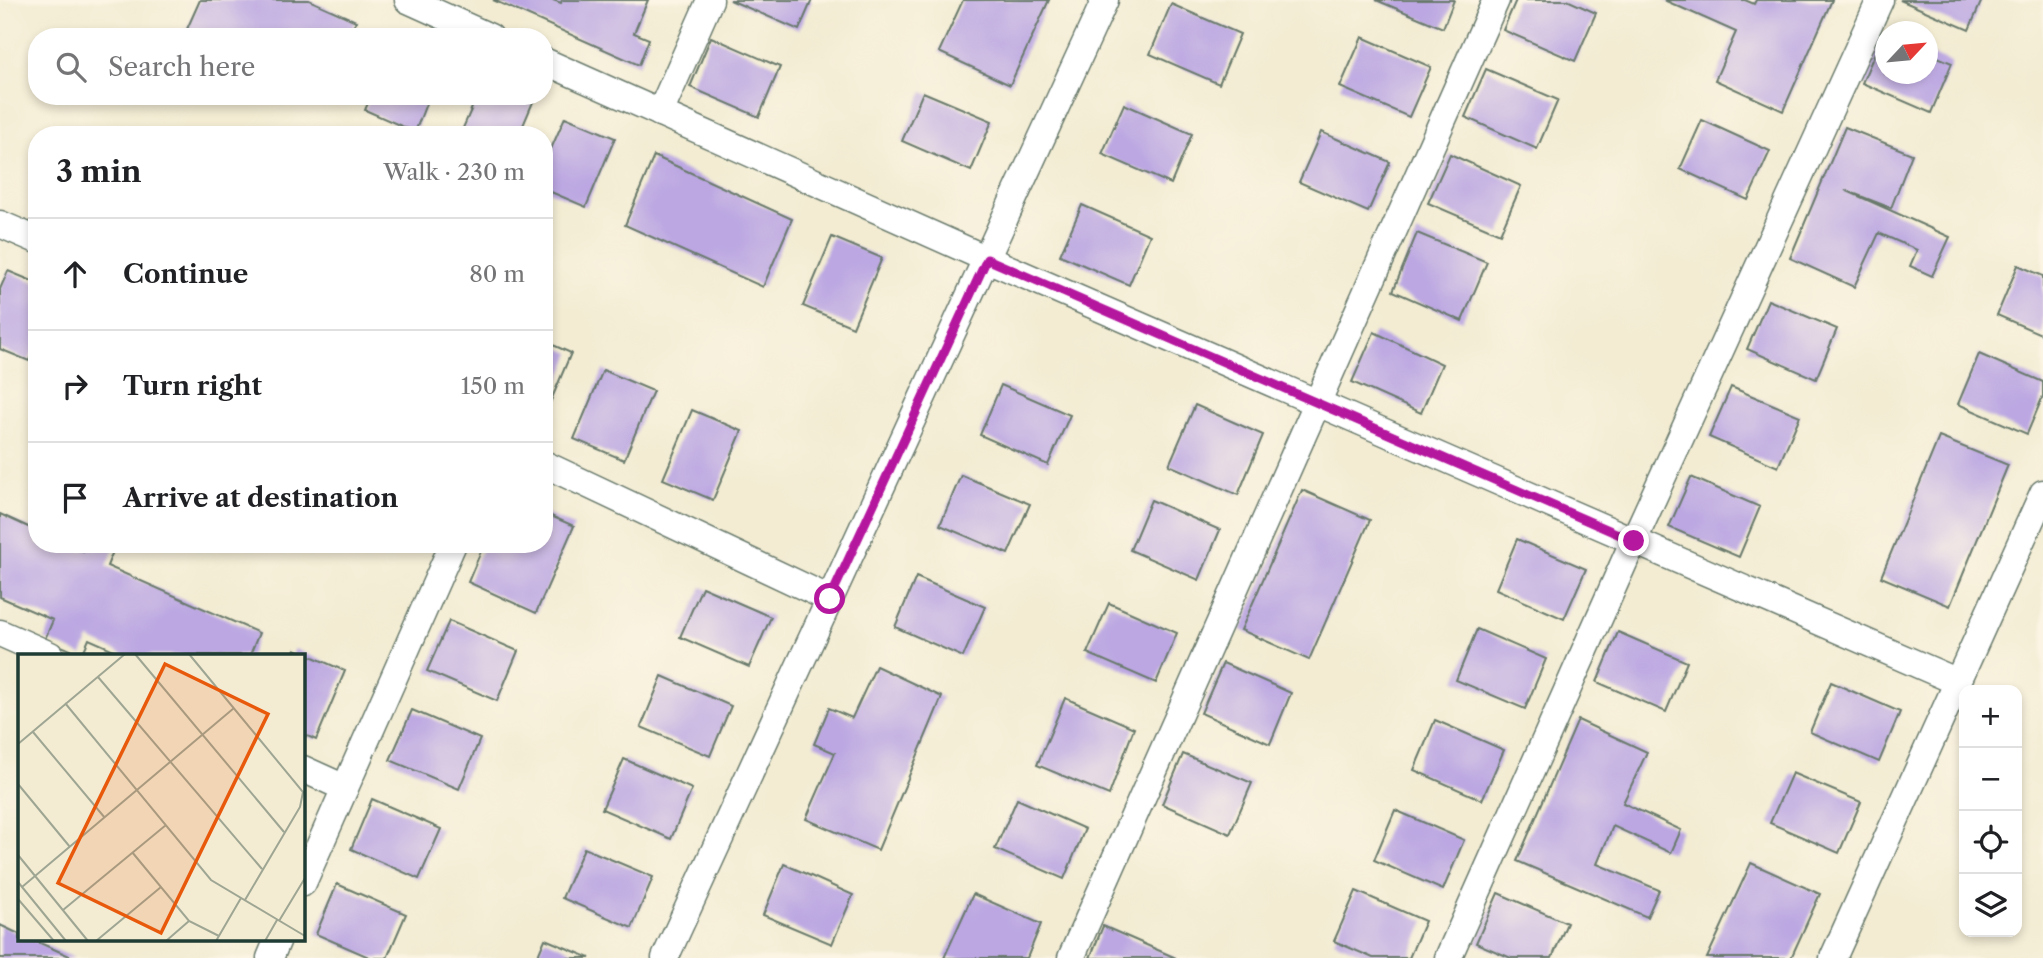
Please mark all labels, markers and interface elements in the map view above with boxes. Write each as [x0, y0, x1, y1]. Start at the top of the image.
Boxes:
north arrow [1875, 21, 1938, 84]
search box [28, 28, 553, 105]
icon: search [52, 48, 90, 86]
text: Search here [108, 51, 255, 83]
text: 3 min [56, 153, 142, 190]
text: Walk · 230 m [383, 158, 525, 186]
icon: ahead [56, 255, 94, 293]
text: Continue [123, 258, 248, 290]
text: 80 m [469, 260, 525, 288]
icon: right [56, 367, 94, 405]
text: Turn right [123, 370, 262, 402]
text: 150 m [461, 372, 525, 400]
icon: arrive [56, 479, 94, 517]
text: Arrive at destination [123, 482, 398, 514]
route end [1618, 525, 1649, 556]
route start [814, 583, 845, 614]
inset map [18, 654, 304, 940]
map controls [1959, 685, 2022, 937]
button: + [1959, 685, 2022, 748]
button: − [1959, 748, 2022, 811]
button: locate [1959, 811, 2022, 874]
button: layers [1959, 874, 2022, 937]

